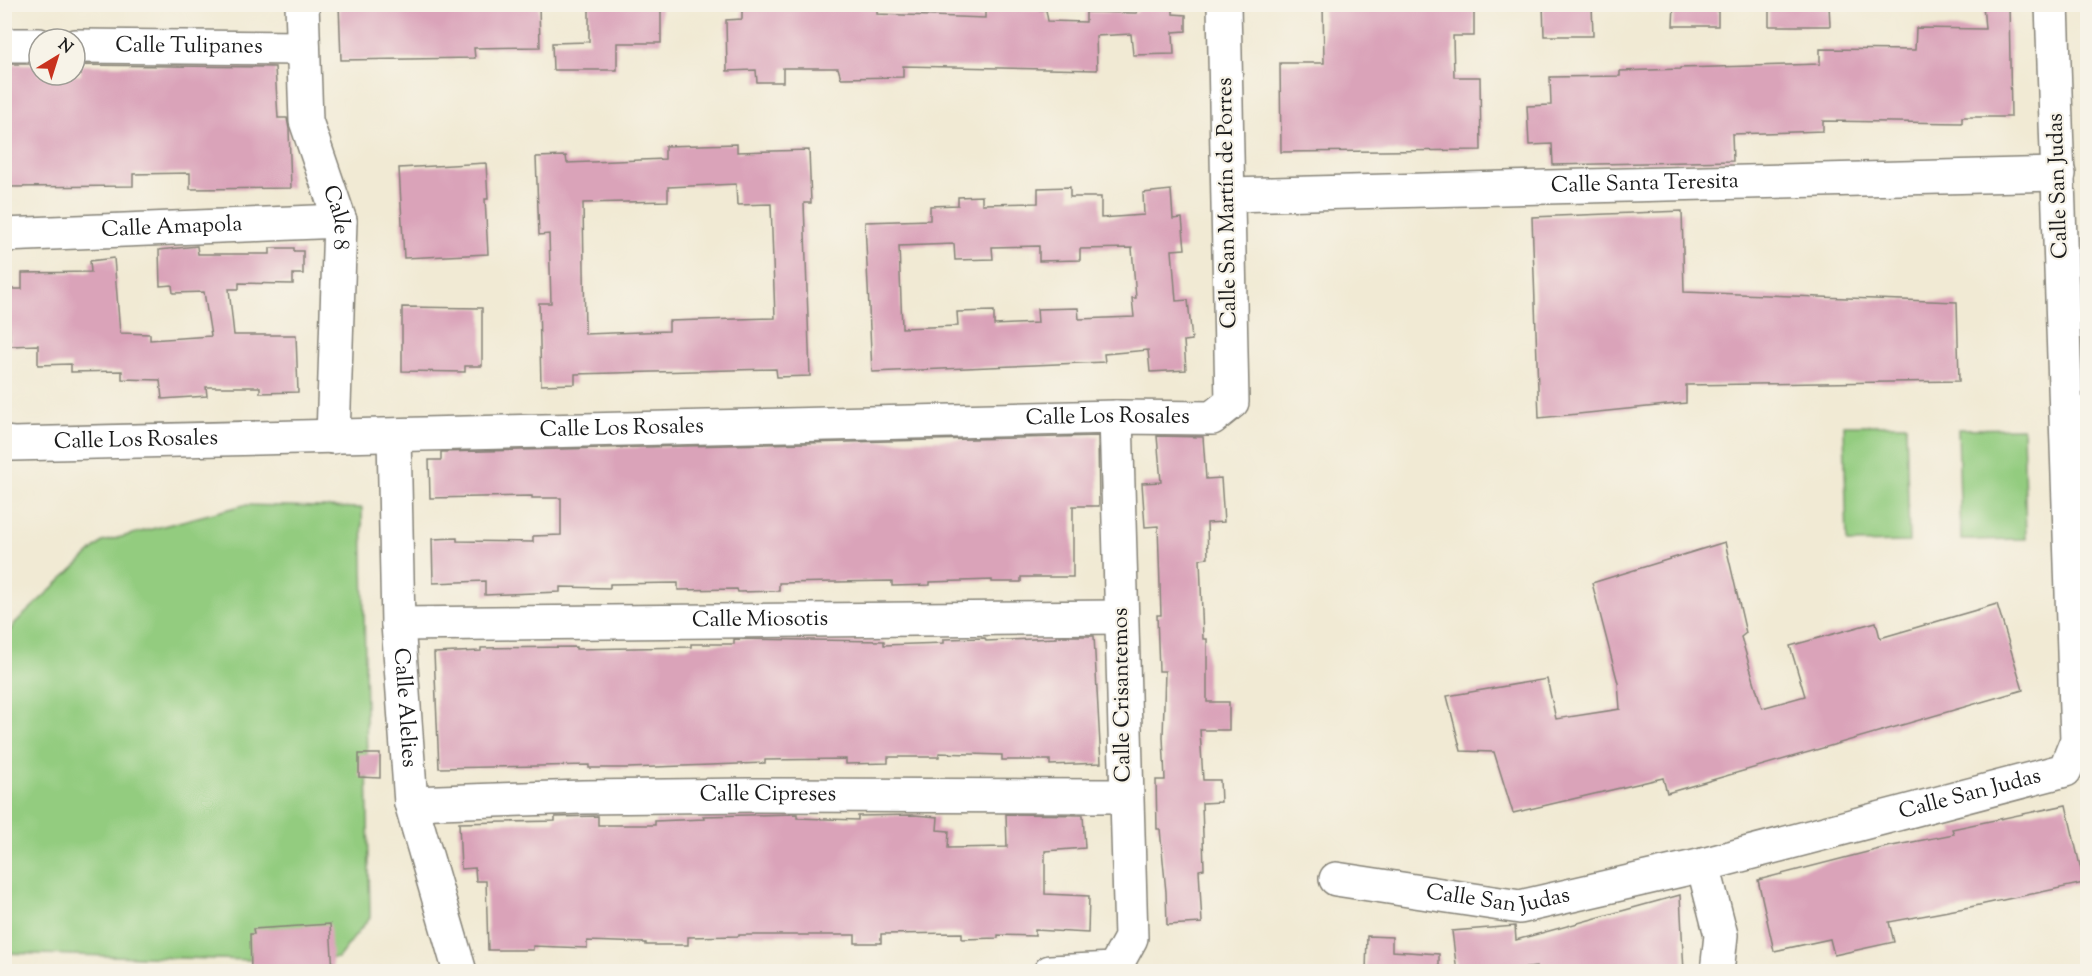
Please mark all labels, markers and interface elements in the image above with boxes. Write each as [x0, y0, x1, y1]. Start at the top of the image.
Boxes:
north arrow [27, 27, 87, 87]
street label: Calle Tulipanes [115, 30, 263, 64]
text: N [53, 34, 77, 60]
street label: Calle San Martín de Porres [1210, 77, 1246, 329]
street label: Calle San Judas [2040, 113, 2078, 259]
street label: Calle Santa Teresita [1551, 166, 1739, 203]
street label: Calle 8 [313, 181, 356, 251]
street label: Calle Amapola [101, 209, 243, 247]
street label: Calle Los Rosales [1025, 401, 1190, 435]
street label: Calle Los Rosales [539, 411, 704, 447]
street label: Calle Los Rosales [53, 423, 218, 459]
street label: Calle Miosotis [692, 604, 828, 637]
street label: Calle Crisantemos [1105, 607, 1141, 783]
street label: Calle Alelies [384, 647, 424, 769]
street label: Calle San Judas [1895, 761, 2045, 829]
street label: Calle Cipreses [699, 779, 836, 812]
street label: Calle San Judas [1424, 877, 1573, 923]

